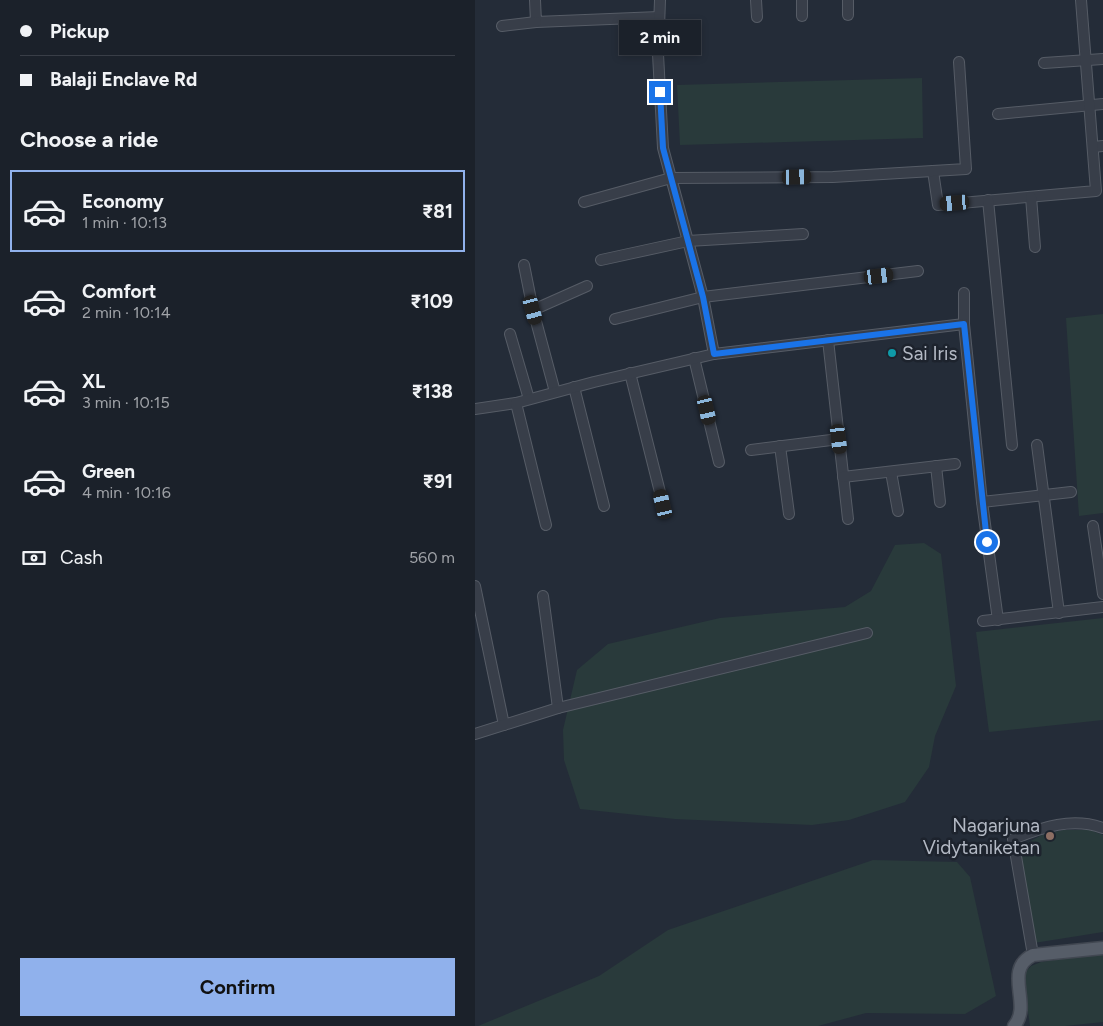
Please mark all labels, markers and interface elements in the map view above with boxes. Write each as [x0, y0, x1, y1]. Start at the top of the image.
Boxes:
callout: 2 min [619, 19, 701, 54]
text: Pickup [50, 20, 109, 43]
text: 2 min [640, 28, 680, 47]
text: Balaji Enclave Rd [50, 68, 197, 91]
route end [649, 81, 671, 103]
text: Choose a ride [20, 126, 158, 153]
car [781, 169, 812, 185]
icon: car [22, 189, 67, 234]
text: Economy [82, 190, 164, 213]
car [939, 194, 970, 212]
text: ₹81 [422, 200, 453, 223]
text: 1 min · 10:13 [82, 213, 167, 232]
car [863, 267, 894, 285]
icon: car [22, 279, 67, 324]
text: Comfort [82, 280, 157, 303]
text: ₹109 [410, 290, 453, 313]
car [521, 294, 544, 326]
text: 2 min · 10:14 [82, 303, 171, 322]
place label: Sai Iris [902, 342, 957, 365]
marker: Sai Iris [886, 347, 898, 359]
icon: car [22, 369, 67, 414]
text: XL [82, 370, 105, 393]
text: ₹138 [411, 380, 453, 403]
text: 3 min · 10:15 [82, 393, 170, 412]
car [696, 394, 717, 426]
car [829, 423, 848, 455]
icon: car [22, 459, 67, 504]
text: Green [82, 460, 135, 483]
text: ₹91 [423, 470, 453, 493]
text: 4 min · 10:16 [82, 483, 171, 502]
car [652, 488, 673, 520]
route start [976, 531, 998, 553]
icon: cash [20, 544, 48, 572]
text: Cash [60, 546, 103, 569]
text: 560 m [409, 548, 455, 567]
place label: Nagarjuna Vidytaniketan [923, 814, 1040, 859]
marker: Nagarjuna Vidytaniketan [1044, 830, 1056, 842]
button: Confirm [20, 958, 455, 1016]

